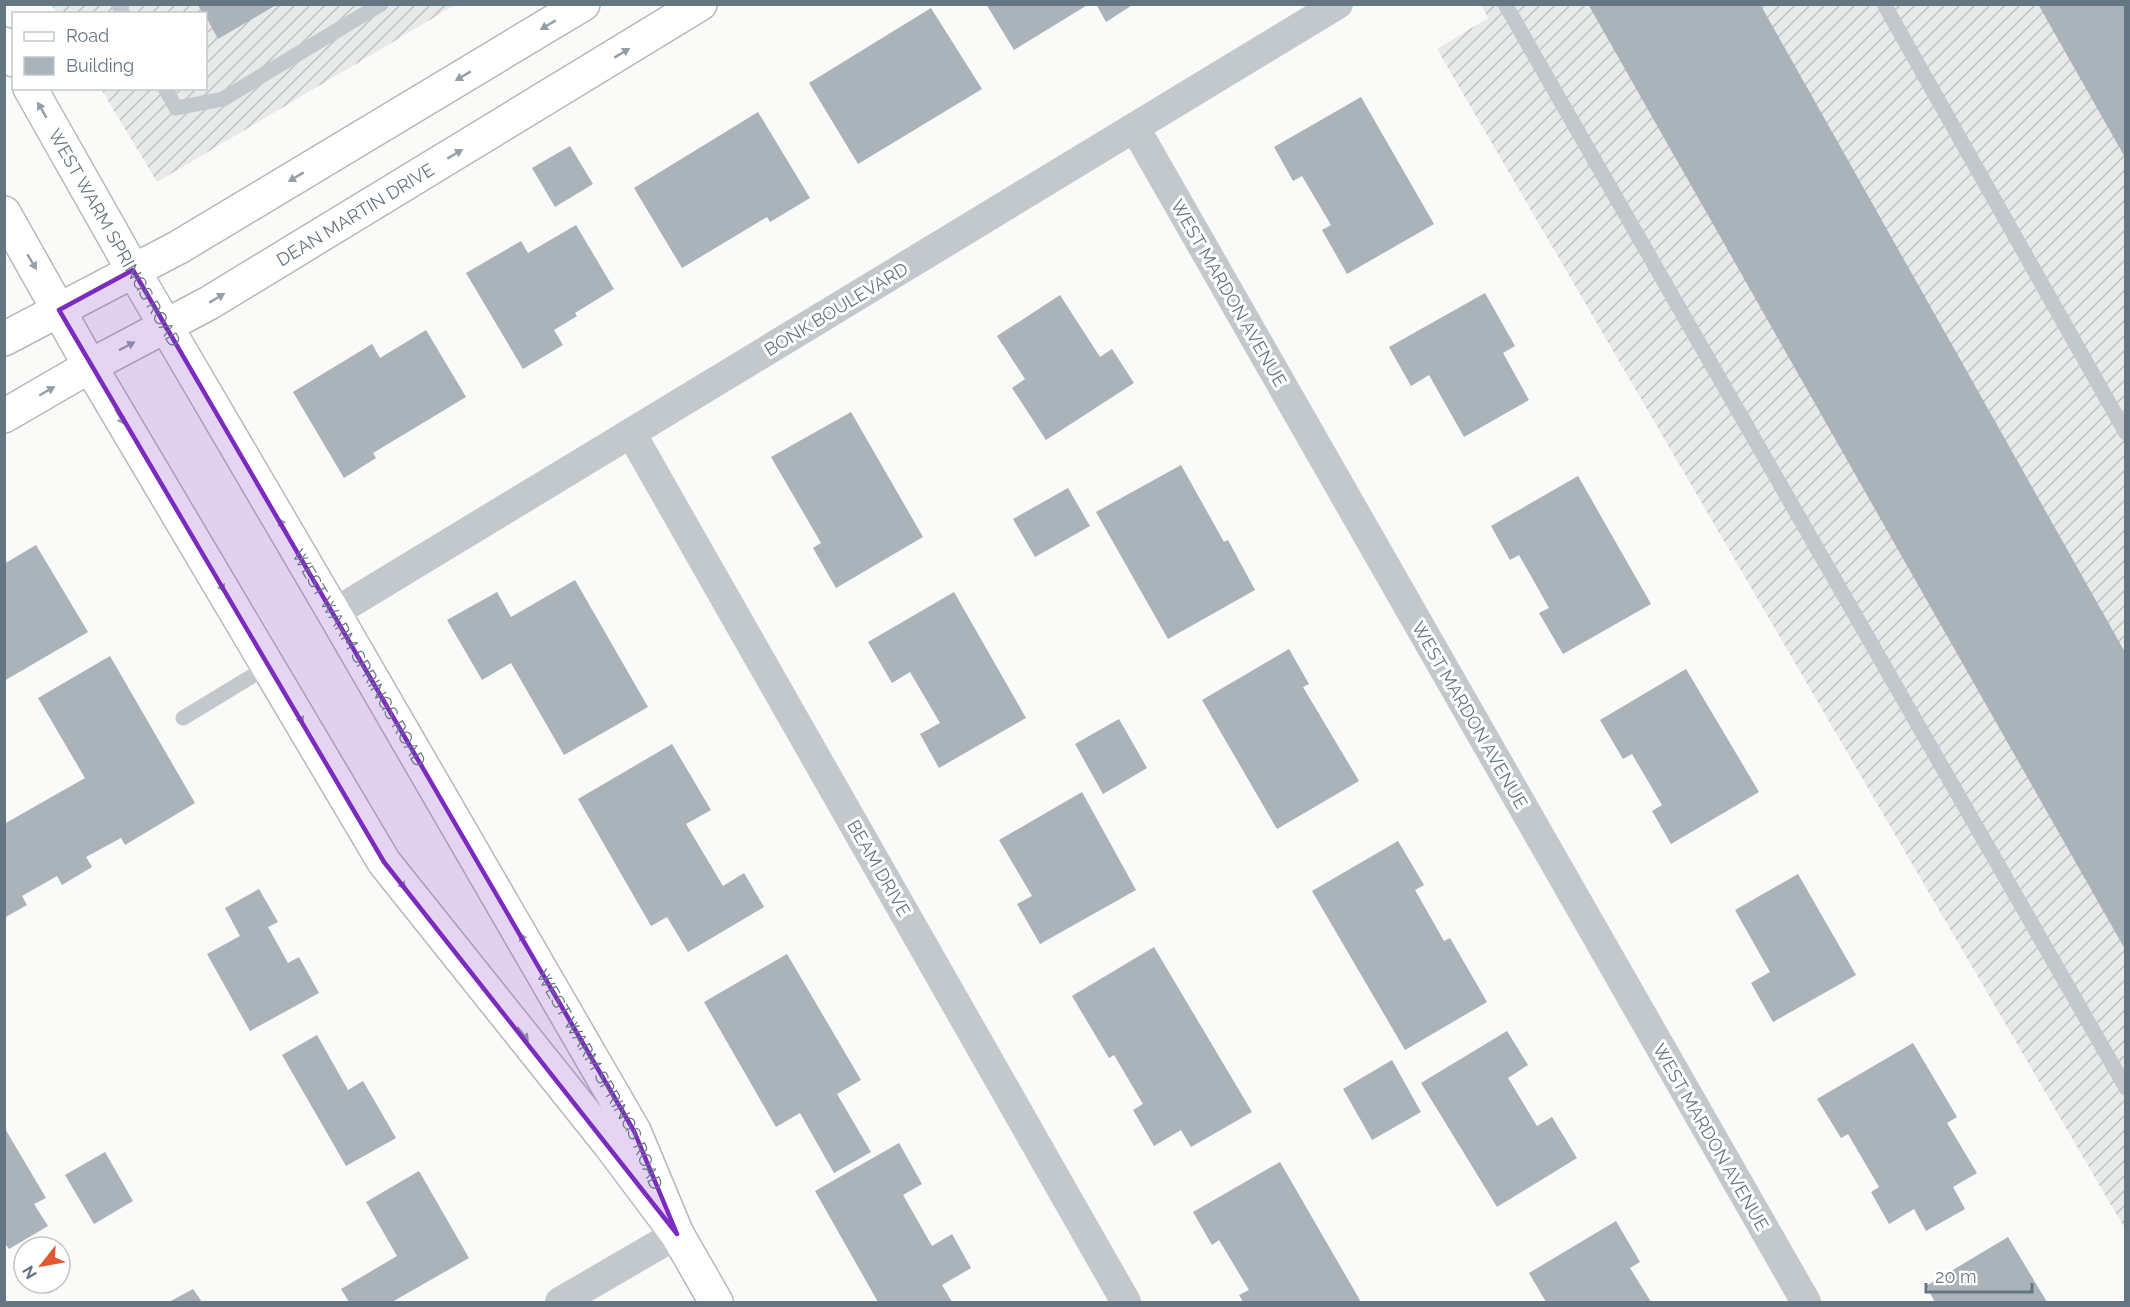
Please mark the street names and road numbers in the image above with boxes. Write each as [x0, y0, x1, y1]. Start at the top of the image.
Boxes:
street label: WEST WARM SPRINGS ROAD [45, 125, 186, 350]
street label: DEAN MARTIN DRIVE [272, 158, 437, 270]
street label: WEST MARDON AVENUE [1167, 196, 1291, 390]
street label: BONK BOULEVARD [760, 258, 912, 360]
street label: WEST WARM SPRINGS ROAD [288, 545, 431, 770]
street label: WEST MARDON AVENUE [1408, 618, 1532, 812]
street label: BEAM DRIVE [843, 816, 915, 920]
street label: WEST WARM SPRINGS ROAD [532, 966, 668, 1193]
street label: WEST MARDON AVENUE [1649, 1040, 1773, 1234]

